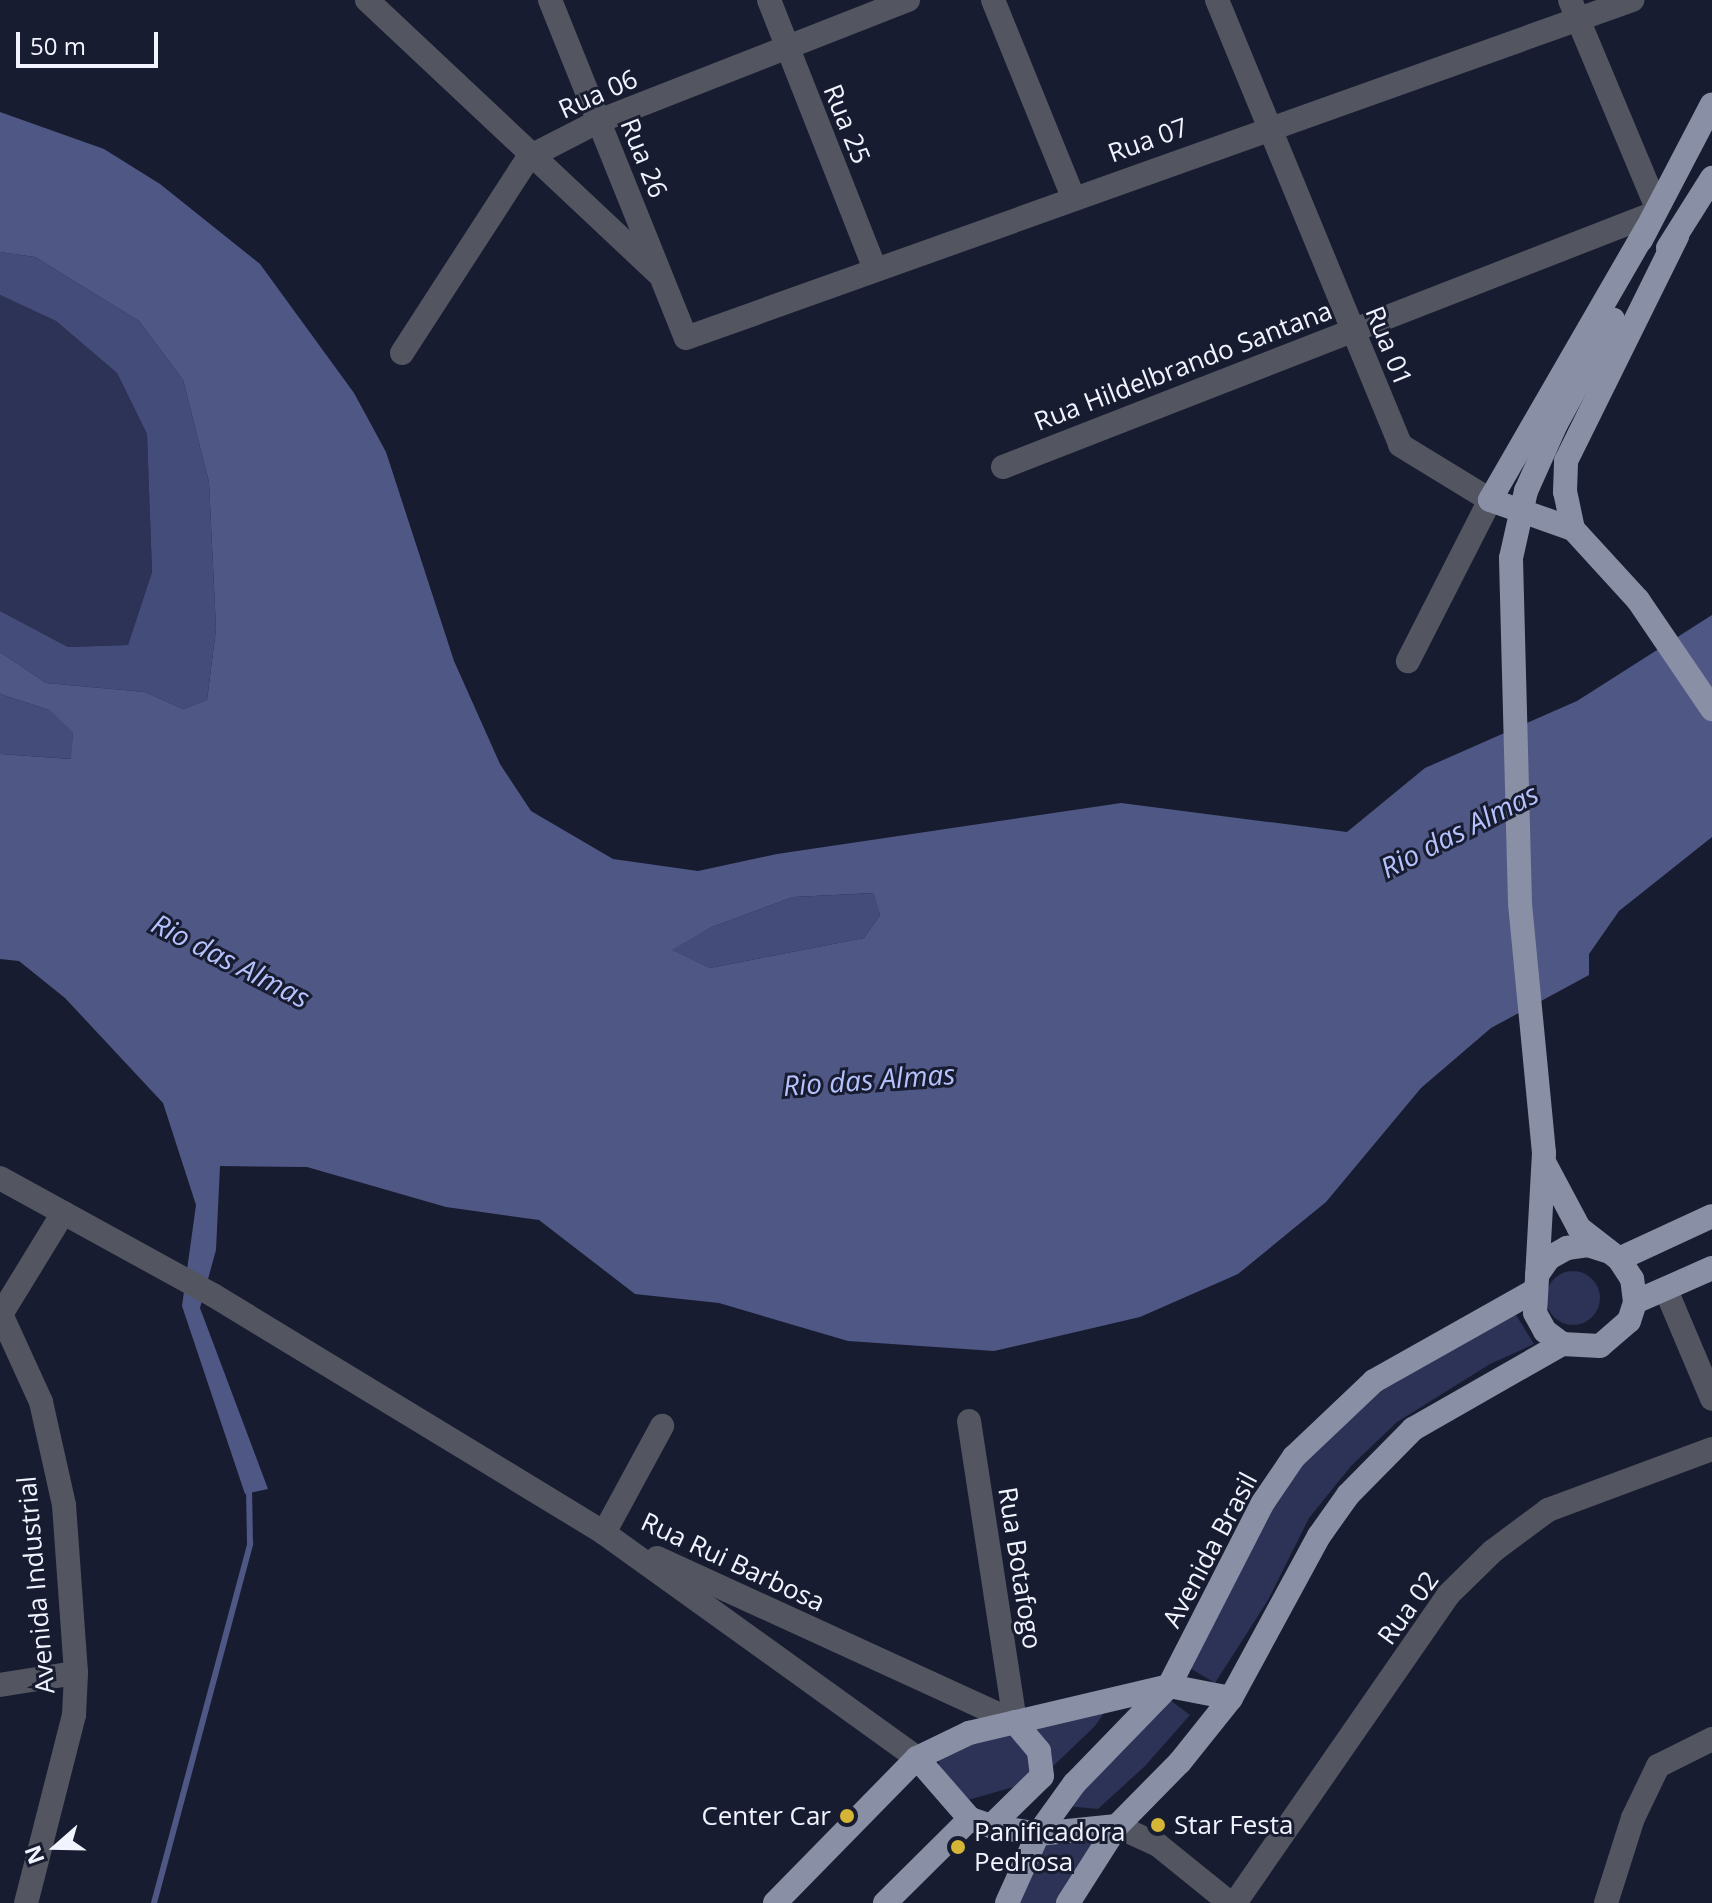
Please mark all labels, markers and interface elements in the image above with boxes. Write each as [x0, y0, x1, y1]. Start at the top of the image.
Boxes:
scale bar [20, 16, 162, 66]
text: 50 m [30, 29, 86, 62]
street label: Rua 06 [554, 63, 642, 125]
street label: Rua 25 [817, 80, 877, 168]
street label: Rua 07 [1104, 111, 1192, 169]
street label: Rua 26 [614, 114, 674, 202]
street label: Rua Hildelbrando Santana [1030, 295, 1336, 437]
street label: Rua 01 [1359, 302, 1419, 390]
water label: Rio das Almas [1375, 776, 1543, 884]
water label: Rio das Almas [147, 906, 315, 1014]
water label: Rio das Almas [782, 1056, 956, 1102]
street label: Avenida Brasil [1156, 1467, 1264, 1633]
street label: Avenida Industrial [11, 1475, 61, 1695]
street label: Rua Botafogo [992, 1485, 1048, 1651]
street label: Rua Rui Barbosa [636, 1506, 830, 1618]
street label: Rua 02 [1371, 1565, 1445, 1651]
place label: Center Car [701, 1800, 831, 1832]
north arrow [16, 1807, 96, 1887]
marker: Center Car [838, 1807, 856, 1825]
place label: Star Festa [1174, 1809, 1293, 1841]
place label: Panificadora Pedrosa [974, 1816, 1125, 1878]
marker: Star Festa [1149, 1816, 1167, 1834]
marker: Panificadora Pedrosa [949, 1838, 967, 1856]
text: N [16, 1842, 51, 1869]

